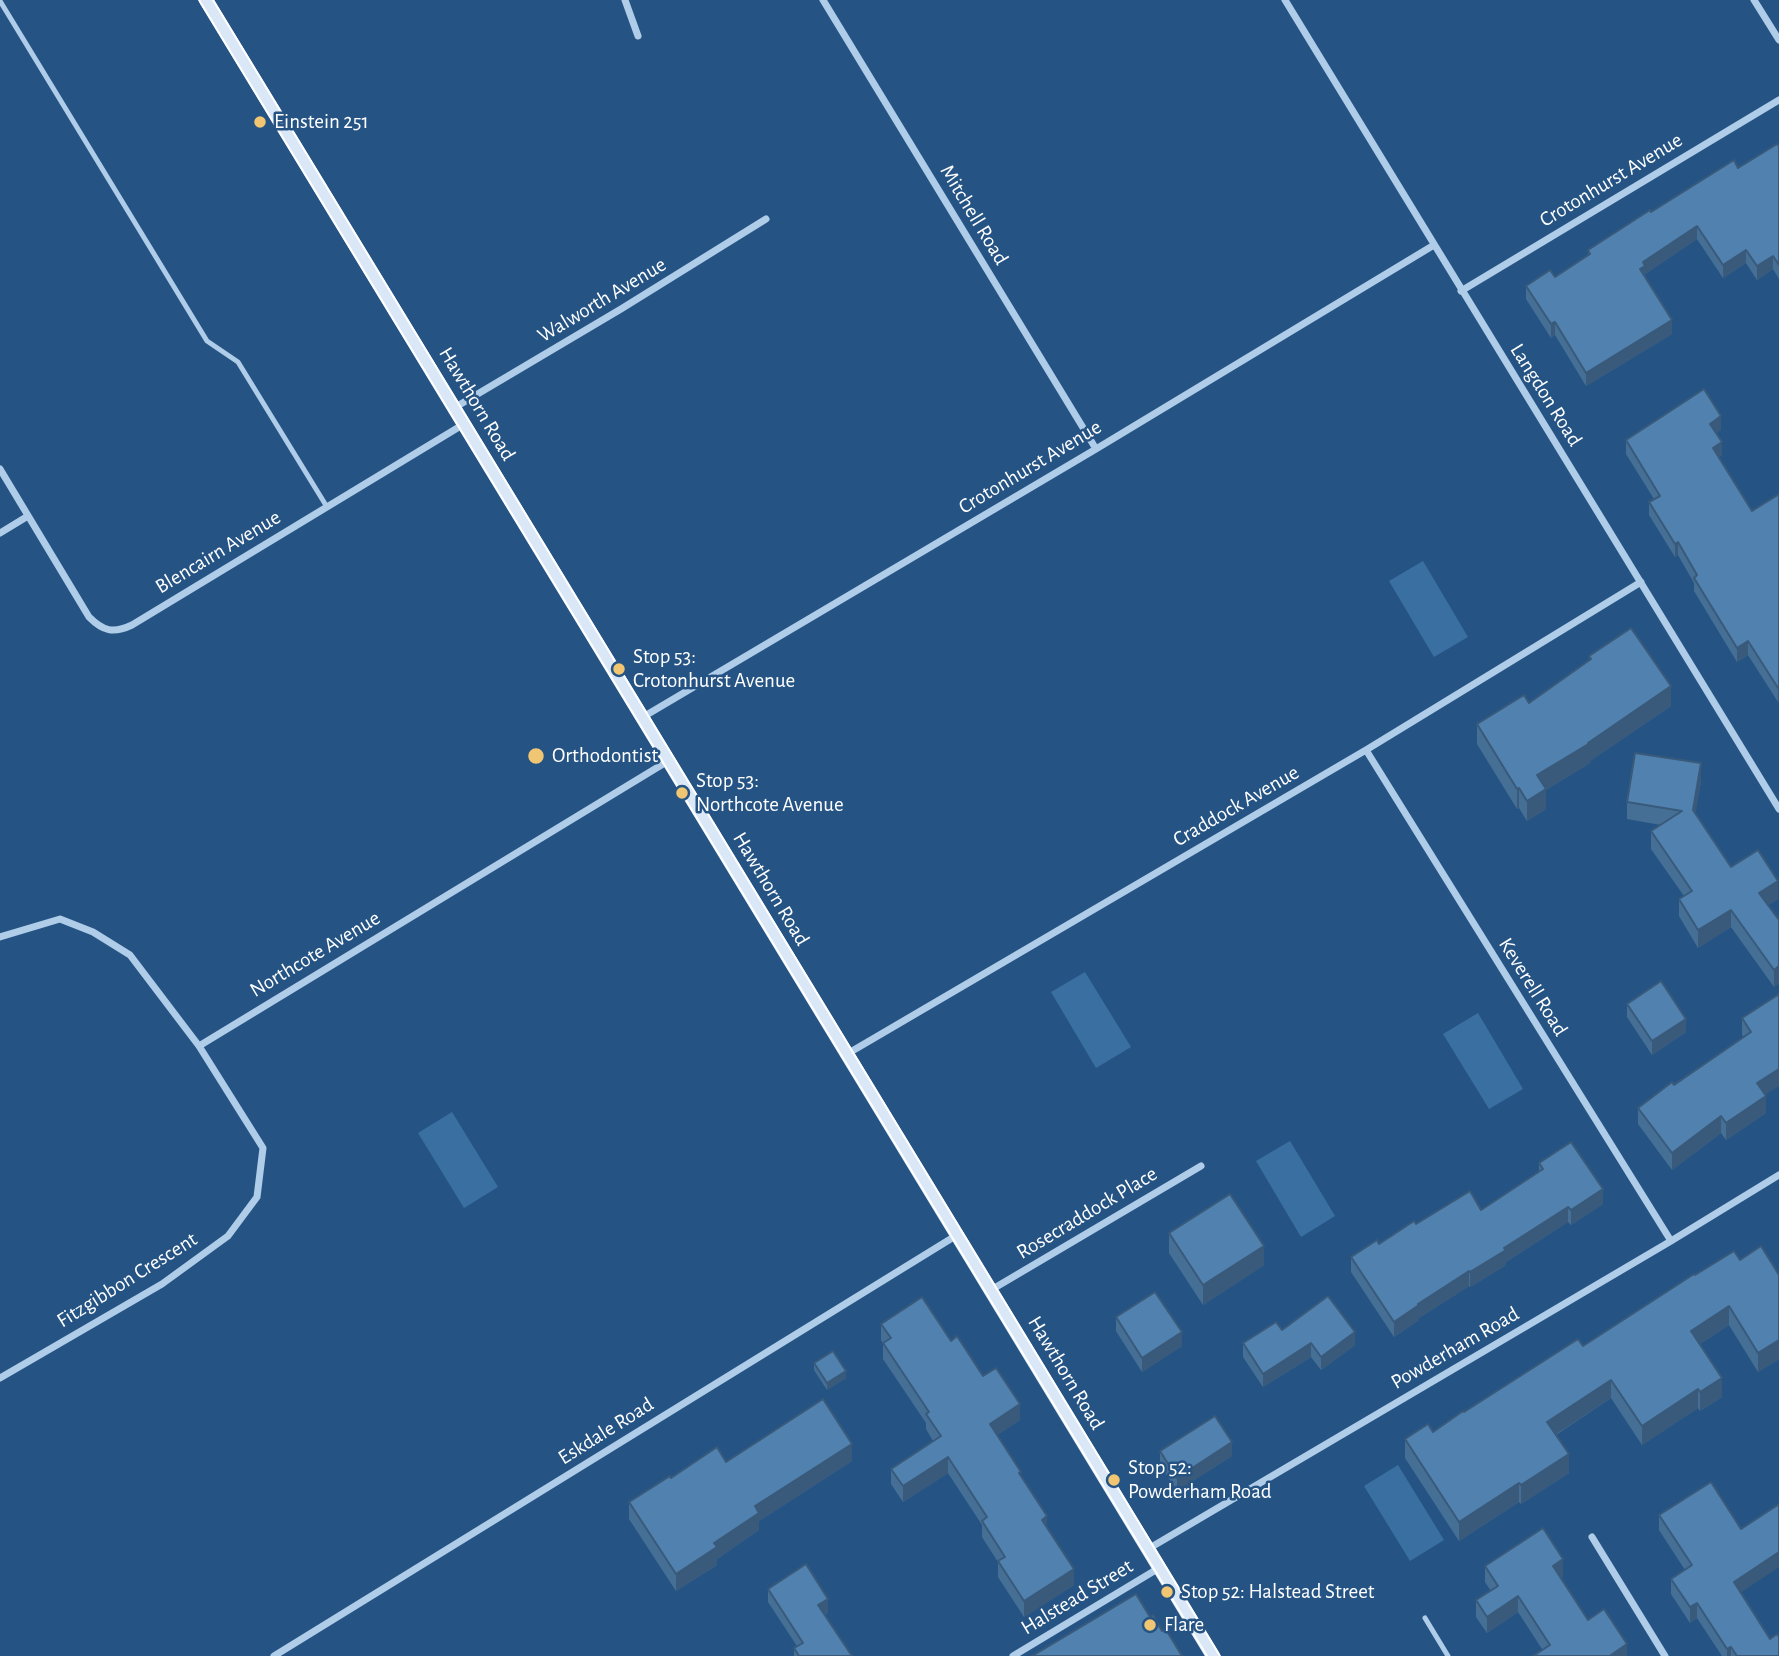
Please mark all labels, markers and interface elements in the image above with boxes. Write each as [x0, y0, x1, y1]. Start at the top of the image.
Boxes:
place label: Einstein 251 [274, 109, 369, 135]
marker: Einstein 251 [252, 114, 268, 130]
street label: Crotonhurst Avenue [1535, 127, 1687, 233]
street label: Mitchell Road [934, 160, 1014, 270]
street label: Walworth Avenue [533, 252, 671, 348]
street label: Langdon Road [1504, 339, 1588, 451]
street label: Hawthorn Road [433, 343, 521, 465]
street label: Crotonhurst Avenue [954, 414, 1106, 520]
street label: Blencairn Avenue [151, 505, 285, 599]
place label: Stop 53: Crotonhurst Avenue [633, 644, 795, 694]
marker: Stop 53: Crotonhurst Avenue [611, 661, 627, 677]
place label: Orthodontist [552, 743, 658, 769]
marker: Orthodontist [526, 746, 546, 766]
street label: Craddock Avenue [1169, 760, 1303, 852]
place label: Stop 53: Northcote Avenue [696, 768, 844, 818]
marker: Stop 53: Northcote Avenue [674, 785, 690, 801]
street label: Hawthorn Road [727, 828, 815, 950]
street label: Northcote Avenue [245, 905, 385, 1003]
street label: Keverell Road [1493, 933, 1573, 1041]
street label: Rosecraddock Place [1012, 1161, 1162, 1265]
street label: Fitzgibbon Crescent [52, 1227, 202, 1333]
street label: Powderham Road [1386, 1301, 1524, 1395]
street label: Hawthorn Road [1022, 1312, 1110, 1434]
street label: Eskdale Road [554, 1392, 658, 1470]
place label: Stop 52: Powderham Road [1128, 1455, 1272, 1505]
marker: Stop 52: Powderham Road [1106, 1472, 1122, 1488]
street label: Halstead Street [1016, 1554, 1138, 1640]
place label: Stop 52: Halstead Street [1181, 1579, 1375, 1605]
marker: Stop 52: Halstead Street [1159, 1584, 1175, 1600]
place label: Flare [1164, 1612, 1204, 1638]
marker: Flare [1142, 1617, 1158, 1633]

